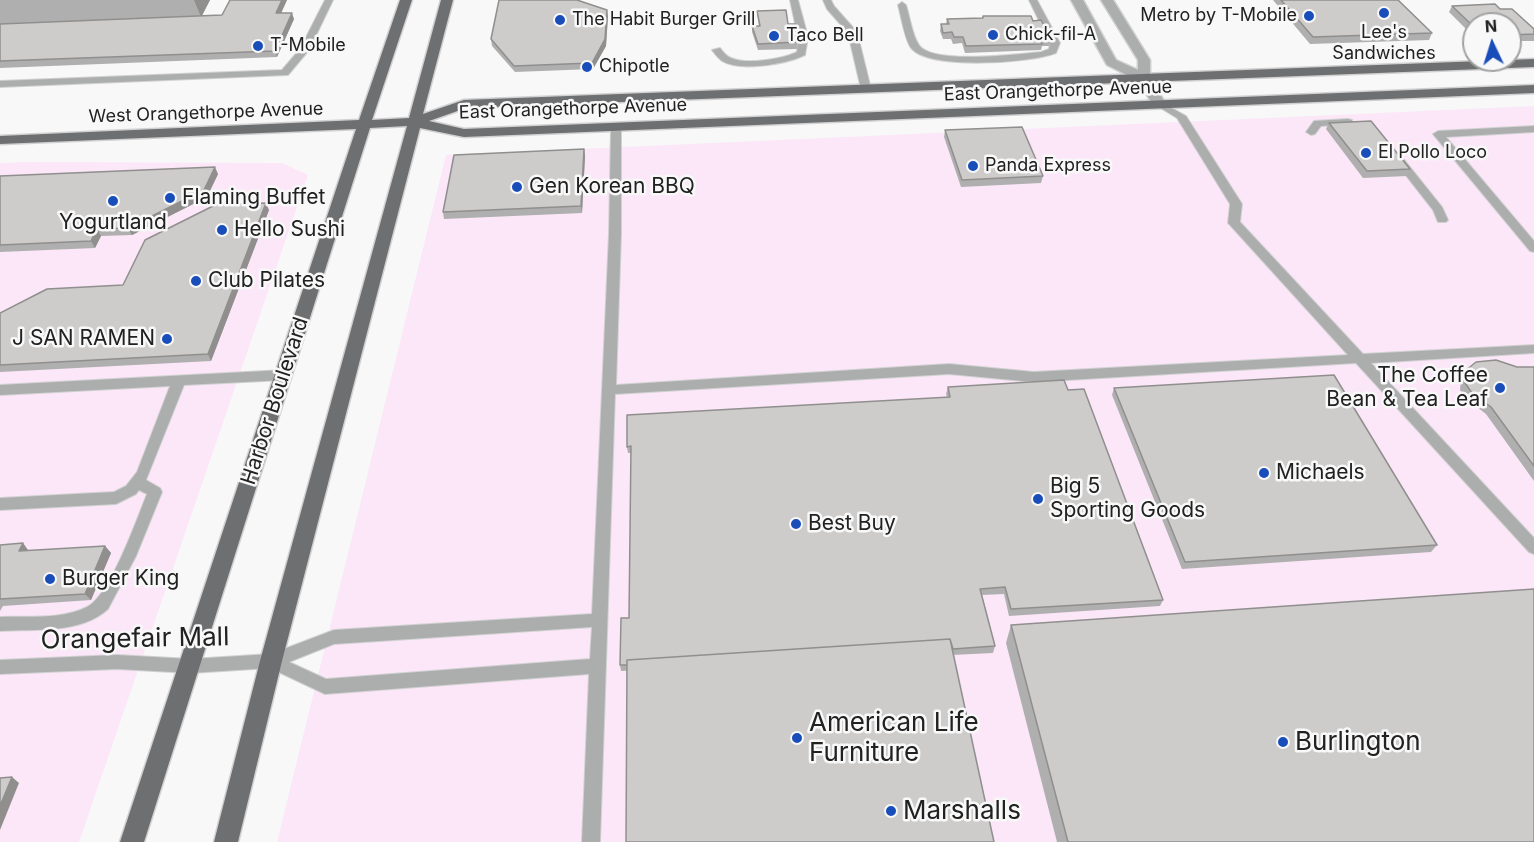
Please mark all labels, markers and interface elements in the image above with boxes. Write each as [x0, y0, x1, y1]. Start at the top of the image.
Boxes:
place label: Metro by T-Mobile [1140, 5, 1297, 27]
marker: Lee's Sandwiches [1377, 6, 1391, 20]
place label: The Habit Burger Grill [572, 9, 755, 31]
marker: Metro by T-Mobile [1302, 9, 1316, 23]
north arrow [1462, 12, 1522, 72]
marker: The Habit Burger Grill [553, 13, 567, 27]
text: N [1484, 16, 1498, 36]
place label: Lee's Sandwiches [1332, 22, 1436, 64]
place label: Chick-fil-A [1005, 24, 1096, 46]
place label: Taco Bell [786, 25, 864, 47]
marker: Chick-fil-A [986, 28, 1000, 42]
marker: Taco Bell [767, 29, 781, 43]
place label: T-Mobile [270, 35, 346, 57]
marker: T-Mobile [251, 39, 265, 53]
place label: Chipotle [599, 56, 670, 78]
marker: Chipotle [580, 60, 594, 74]
street label: East Orangethorpe Avenue [944, 76, 1172, 106]
street label: East Orangethorpe Avenue [459, 94, 687, 124]
street label: West Orangethorpe Avenue [88, 98, 324, 128]
place label: El Pollo Loco [1378, 142, 1487, 164]
marker: El Pollo Loco [1359, 146, 1373, 160]
place label: Panda Express [985, 155, 1111, 177]
marker: Panda Express [966, 159, 980, 173]
place label: Gen Korean BBQ [529, 174, 695, 200]
marker: Gen Korean BBQ [510, 180, 524, 194]
place label: Flaming Buffet [182, 185, 325, 211]
marker: Flaming Buffet [163, 191, 177, 205]
marker: Yogurtland [106, 194, 120, 208]
place label: Yogurtland [59, 210, 167, 236]
place label: Hello Sushi [234, 217, 345, 243]
marker: Hello Sushi [215, 223, 229, 237]
place label: Club Pilates [208, 268, 325, 294]
marker: Club Pilates [189, 274, 203, 288]
street label: Harbor Boulevard [236, 314, 314, 488]
place label: J SAN RAMEN [12, 326, 155, 352]
marker: J SAN RAMEN [160, 332, 174, 346]
place label: The Coffee Bean & Tea Leaf [1326, 363, 1488, 413]
marker: The Coffee Bean & Tea Leaf [1493, 381, 1507, 395]
place label: Michaels [1276, 460, 1365, 486]
marker: Michaels [1257, 466, 1271, 480]
place label: Big 5 Sporting Goods [1050, 474, 1205, 524]
marker: Big 5 Sporting Goods [1031, 492, 1045, 506]
place label: Best Buy [808, 511, 896, 537]
marker: Best Buy [789, 517, 803, 531]
place label: Burger King [62, 566, 179, 592]
marker: Burger King [43, 572, 57, 586]
street label: Orangefair Mall [40, 622, 230, 656]
place label: American Life Furniture [809, 707, 979, 768]
place label: Burlington [1295, 726, 1421, 758]
marker: American Life Furniture [790, 731, 804, 745]
marker: Burlington [1276, 735, 1290, 749]
place label: Marshalls [903, 795, 1021, 827]
marker: Marshalls [884, 804, 898, 818]

